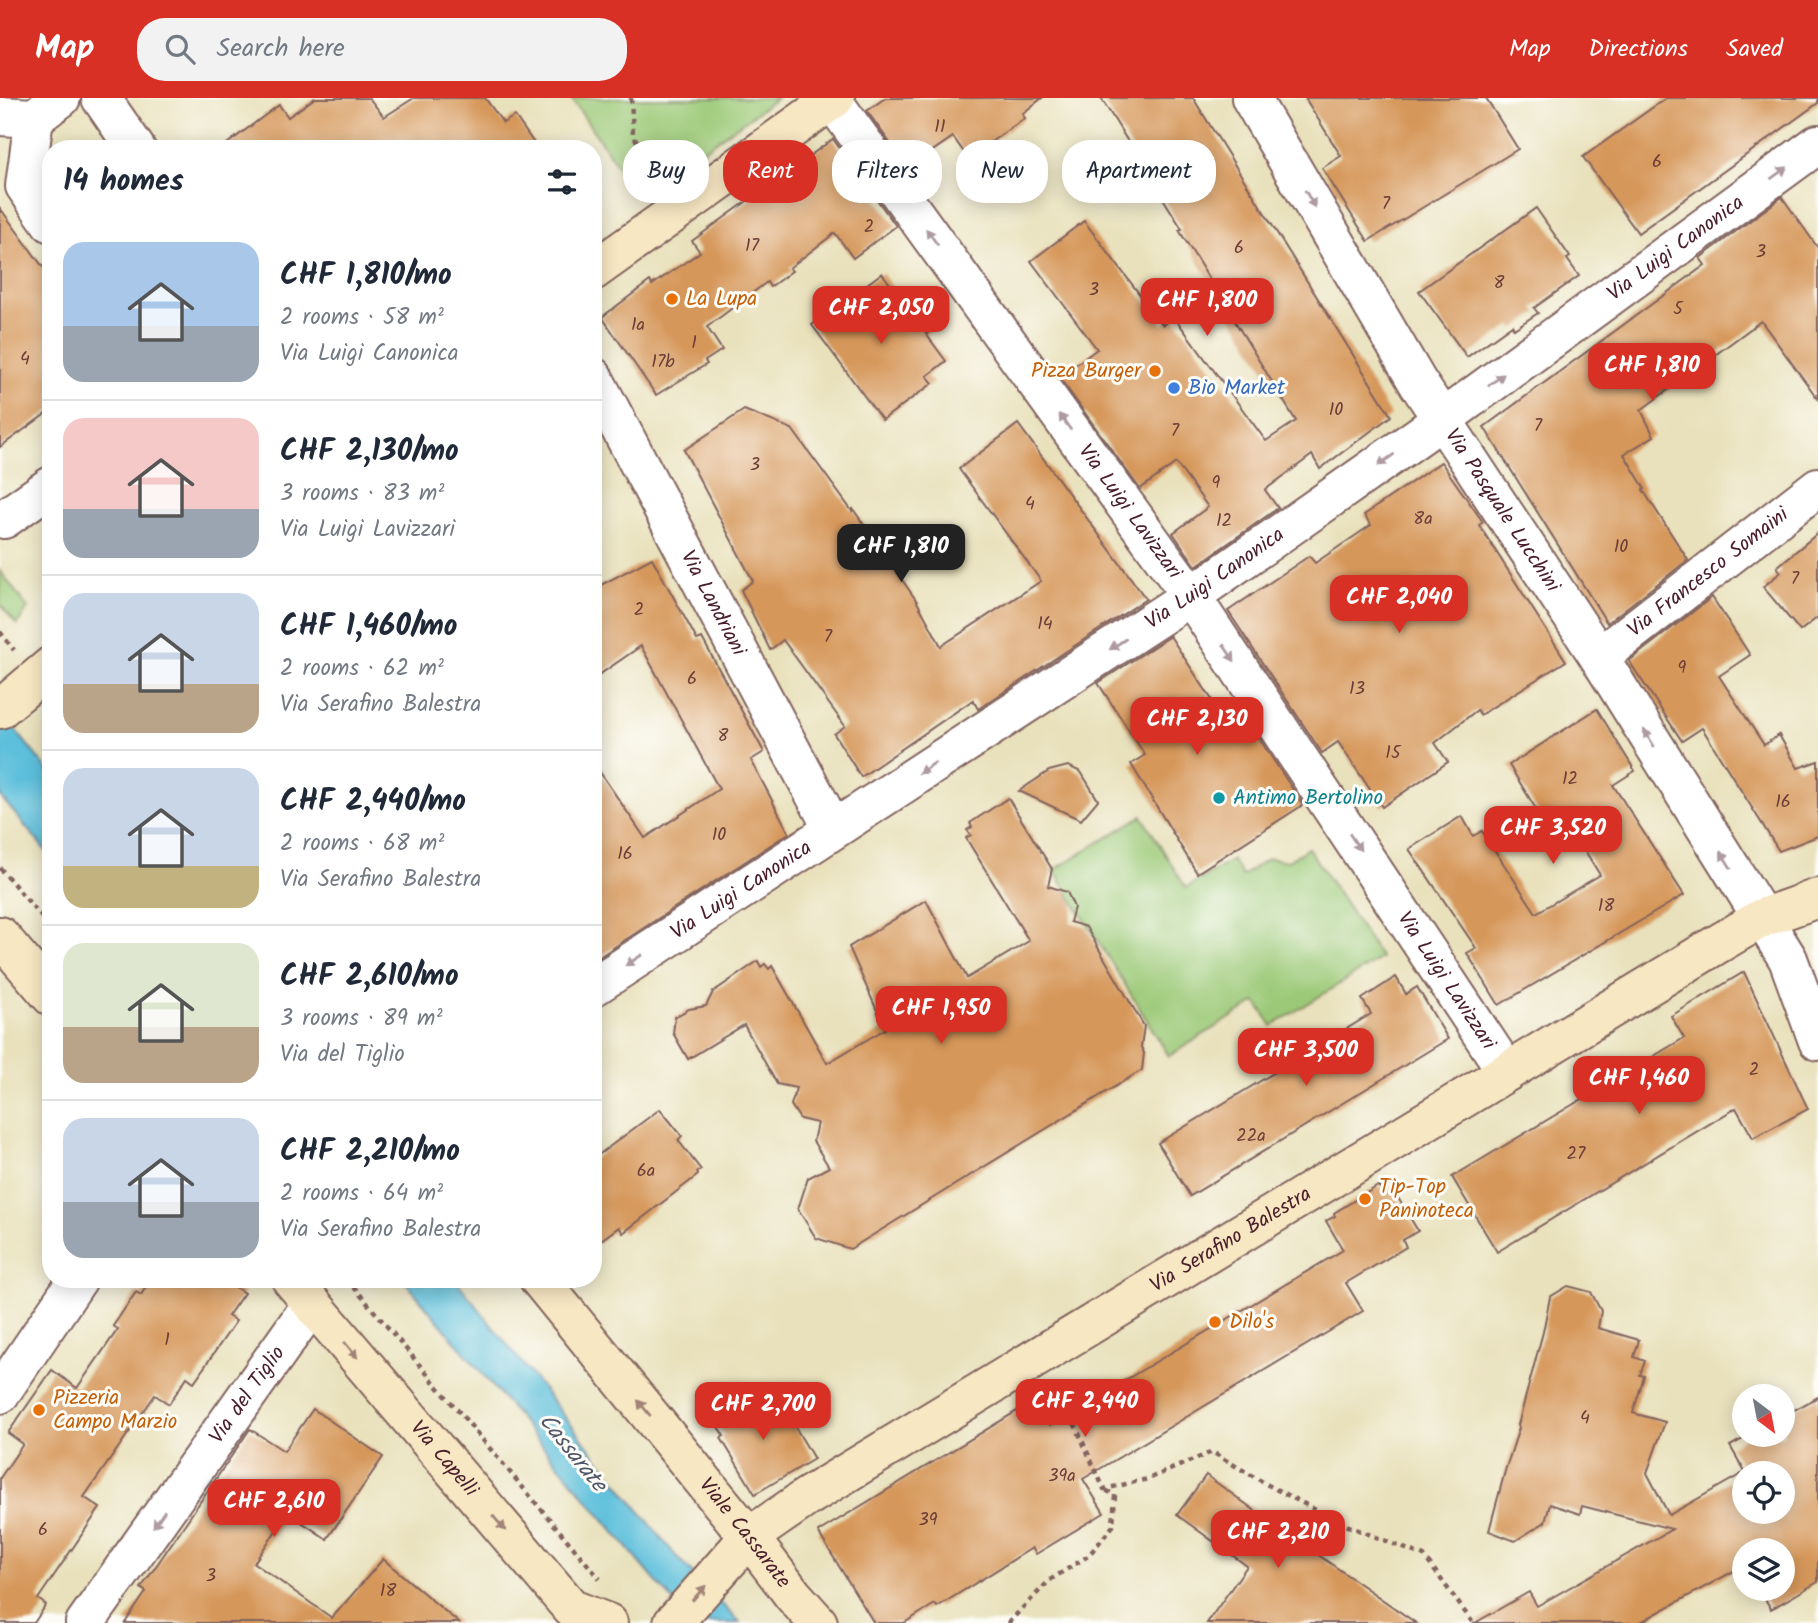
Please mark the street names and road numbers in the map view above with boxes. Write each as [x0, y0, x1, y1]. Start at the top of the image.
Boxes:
street label: Via Luigi Canonica [1600, 187, 1751, 310]
street label: Via Pasquale Lucchini [1436, 422, 1569, 600]
street label: Via Luigi Lavizzari [1070, 437, 1191, 587]
street label: Via Francesco Somaini [1620, 498, 1797, 646]
street label: Via Luigi Canonica [1138, 519, 1291, 638]
street label: Via Landriani [671, 544, 755, 663]
street label: Via Luigi Canonica [664, 832, 818, 949]
street label: Via Luigi Lavizzari [1388, 905, 1505, 1057]
street label: Via Serafino Balestra [1144, 1178, 1318, 1301]
street label: Via del Tiglio [201, 1339, 294, 1451]
street label: Via Capelli [402, 1413, 487, 1505]
street label: Viale Cassarate [690, 1470, 799, 1596]

